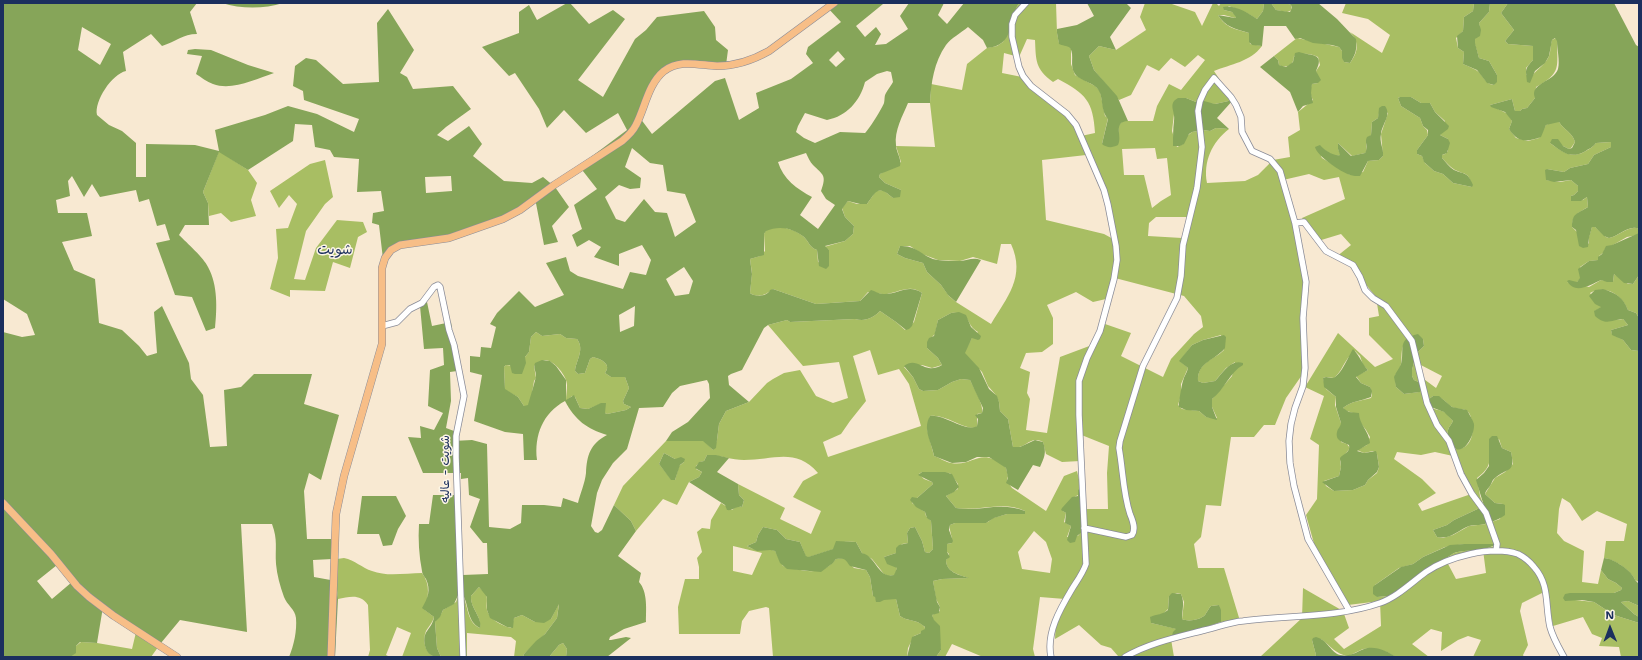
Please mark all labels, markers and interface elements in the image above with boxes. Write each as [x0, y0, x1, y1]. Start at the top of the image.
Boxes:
district label: شويت [317, 242, 353, 258]
street label: شويت - عاليه [439, 435, 453, 503]
north arrow [1590, 608, 1630, 648]
text: N [1605, 608, 1614, 623]

